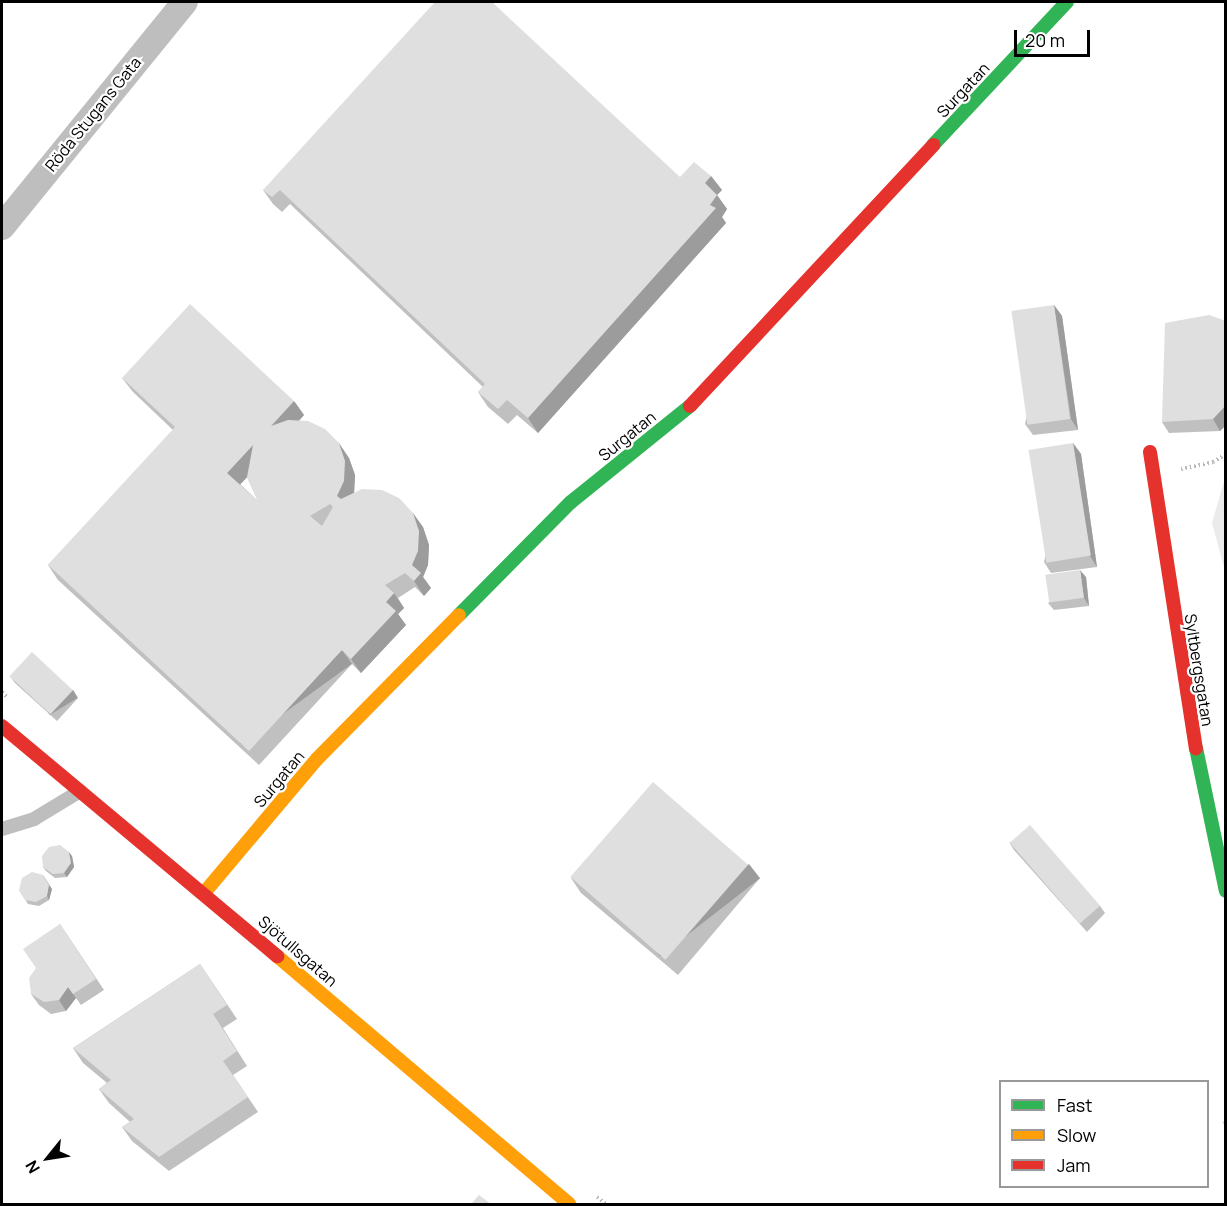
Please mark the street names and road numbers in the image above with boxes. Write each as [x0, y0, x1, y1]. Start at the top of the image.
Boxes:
street label: Röda Stugans Gata [41, 53, 145, 175]
street label: Surgatan [933, 59, 993, 121]
street label: Surgatan [595, 407, 659, 465]
street label: Syltbergsgatan [1181, 612, 1217, 728]
street label: Surgatan [250, 747, 308, 811]
street label: Sjötullsgatan [255, 912, 341, 990]

